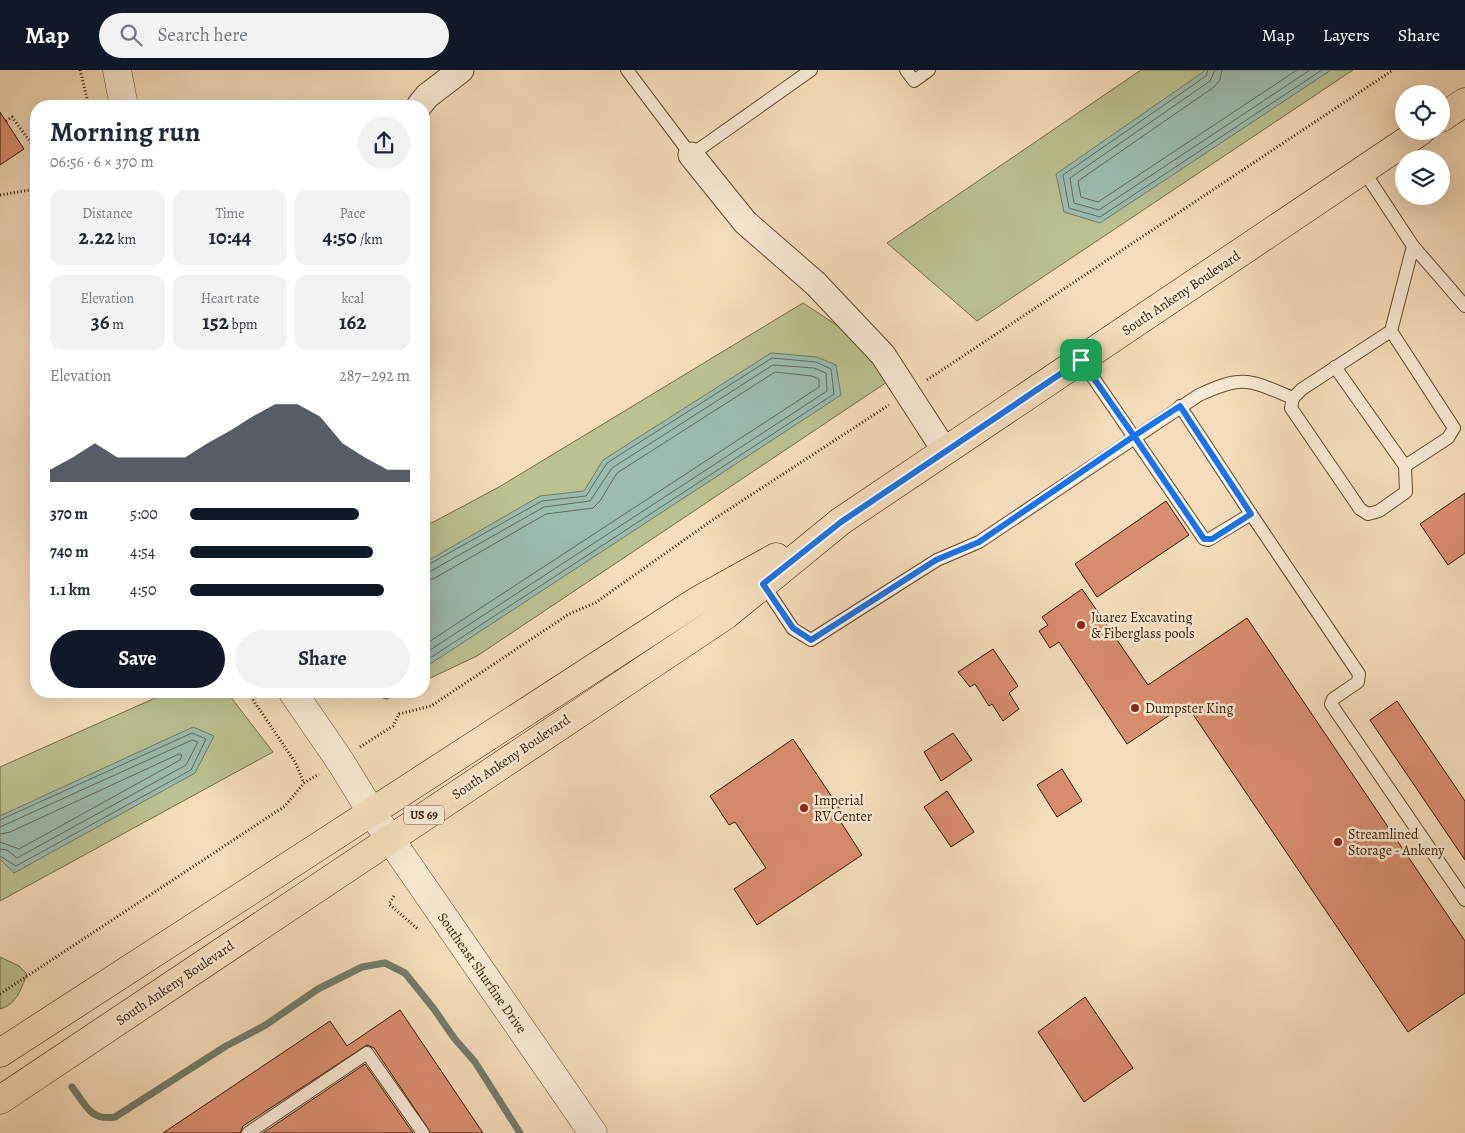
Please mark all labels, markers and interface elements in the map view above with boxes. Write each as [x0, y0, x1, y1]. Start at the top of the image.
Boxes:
search box [99, 13, 449, 58]
text: Map [25, 19, 69, 51]
icon: search [117, 21, 145, 49]
text: Search here [157, 22, 248, 48]
text: Map [1262, 23, 1295, 47]
text: Layers [1323, 23, 1370, 47]
text: Share [1398, 23, 1440, 47]
map controls [1395, 85, 1450, 205]
button: locate [1395, 85, 1450, 140]
text: Morning run [50, 113, 200, 151]
button: share [358, 117, 410, 169]
button: layers [1395, 150, 1450, 205]
text: 06:56 · 6 × 370 m [50, 151, 154, 173]
text: Distance [82, 204, 132, 223]
text: Time [215, 204, 245, 223]
text: Pace [340, 204, 366, 223]
text: 2.22 [79, 223, 115, 251]
text: 10:44 [209, 223, 251, 251]
text: 4:50 [322, 223, 357, 251]
text: km [115, 230, 136, 249]
text: /km [357, 230, 383, 249]
street label: South Ankeny Boulevard [1118, 246, 1244, 340]
text: Elevation [80, 289, 134, 308]
text: Heart rate [201, 289, 259, 308]
text: kcal [341, 289, 364, 308]
text: 36 [91, 308, 110, 336]
text: 152 [202, 308, 229, 336]
text: 162 [339, 308, 366, 336]
text: m [110, 315, 124, 334]
text: bpm [229, 315, 258, 334]
pin [1060, 339, 1102, 381]
icon: arrive [1067, 346, 1095, 374]
text: Elevation [50, 365, 111, 387]
text: 287–292 m [339, 365, 410, 387]
text: 370 m [50, 503, 88, 525]
text: 5:00 [130, 503, 158, 525]
text: 740 m [50, 541, 89, 563]
text: 4:54 [130, 541, 155, 563]
text: 1.1 km [50, 579, 90, 601]
text: 4:50 [130, 579, 156, 601]
place label: Juarez Excavating & Fiberglass pools [1091, 608, 1195, 643]
marker: Juarez Excavating & Fiberglass pools [1075, 619, 1087, 631]
button: Save [50, 630, 225, 688]
button: Share [235, 630, 410, 688]
place label: Dumpster King [1145, 699, 1234, 718]
marker: Dumpster King [1129, 702, 1141, 714]
street label: South Ankeny Boulevard [448, 710, 574, 804]
place label: Imperial RV Center [814, 791, 873, 826]
marker: Imperial RV Center [798, 802, 810, 814]
road number: US 69 [404, 806, 444, 824]
place label: Streamlined Storage - Ankeny [1348, 825, 1445, 860]
marker: Streamlined Storage - Ankeny [1332, 836, 1344, 848]
street label: Southeast Shurfine Drive [433, 909, 531, 1037]
street label: South Ankeny Boulevard [112, 936, 238, 1030]

